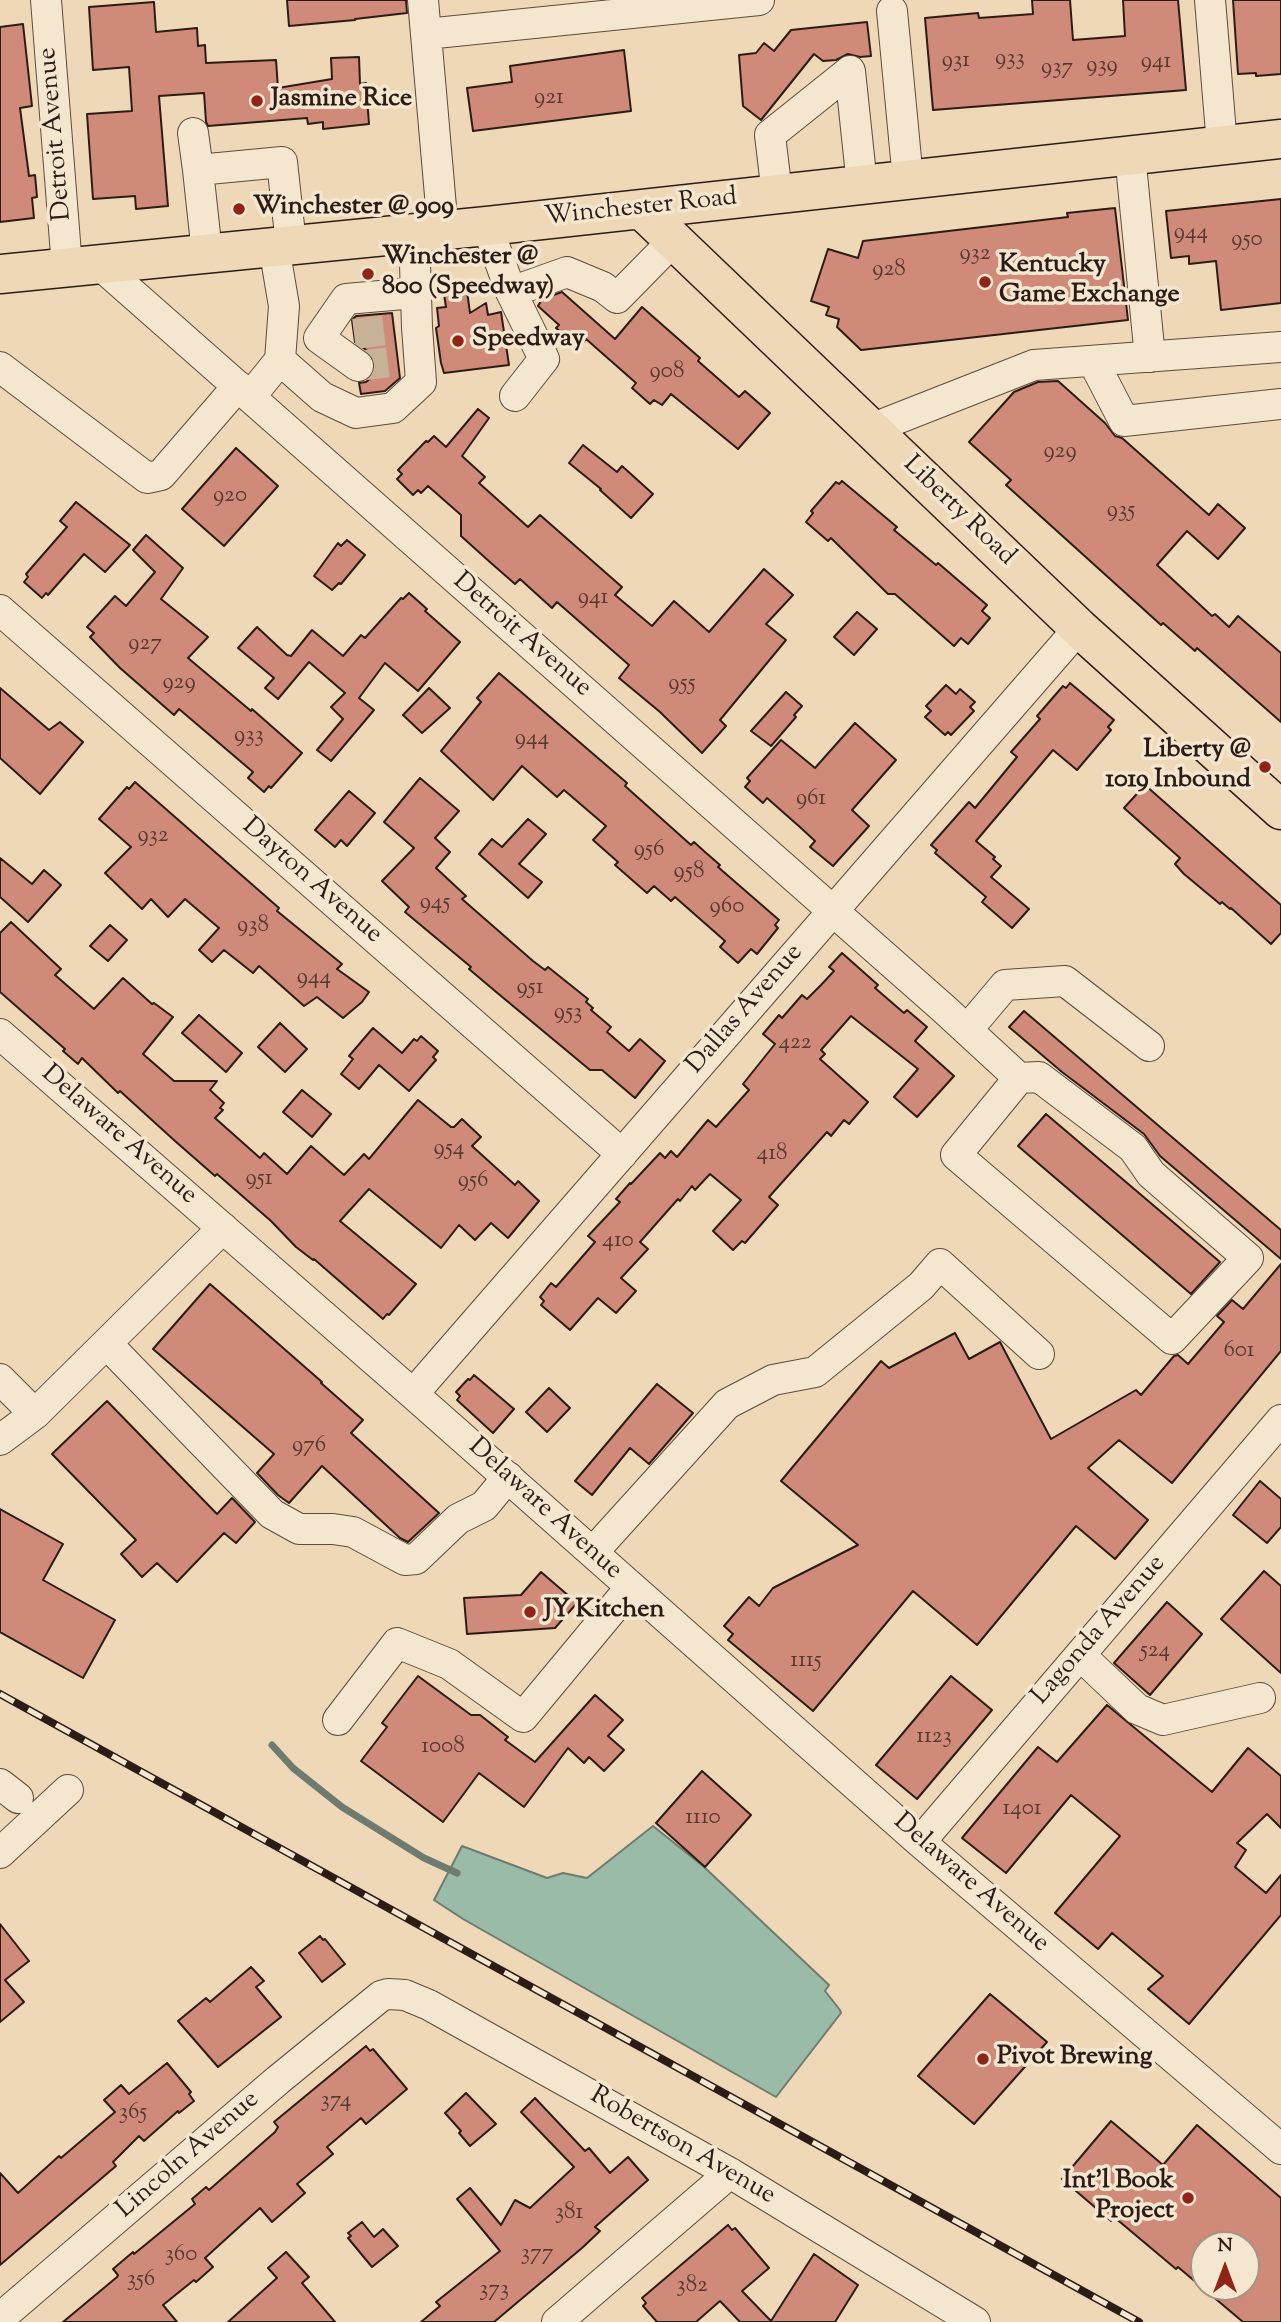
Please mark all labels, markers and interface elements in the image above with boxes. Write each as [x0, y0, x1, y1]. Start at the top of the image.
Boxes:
street label: Detroit Avenue [34, 46, 80, 222]
house number: 933 [995, 46, 1025, 74]
house number: 931 [942, 48, 970, 76]
house number: 941 [1141, 49, 1171, 77]
house number: 939 [1086, 53, 1118, 81]
house number: 937 [1041, 55, 1073, 83]
place label: Jasmine Rice [271, 85, 412, 117]
house number: 921 [534, 85, 564, 113]
marker: Jasmine Rice [249, 93, 265, 109]
street label: Winchester Road [543, 183, 739, 235]
place label: Winchester @ 909 [253, 193, 454, 225]
marker: Winchester @ 909 [231, 201, 247, 217]
house number: 944 [1174, 220, 1208, 248]
house number: 950 [1231, 227, 1263, 255]
house number: 932 [959, 241, 991, 269]
place label: Winchester @ 800 (Speedway) [382, 243, 554, 304]
place label: Kentucky Game Exchange [999, 251, 1180, 312]
house number: 928 [872, 257, 906, 285]
marker: Winchester @ 800 (Speedway) [360, 266, 376, 282]
marker: Kentucky Game Exchange [977, 274, 993, 290]
place label: Speedway [472, 325, 585, 357]
marker: Speedway [450, 333, 466, 349]
house number: 908 [650, 359, 684, 387]
house number: 929 [1043, 439, 1077, 467]
street label: Liberty Road [895, 451, 1021, 573]
house number: 920 [213, 483, 247, 511]
house number: 935 [1107, 498, 1135, 526]
street label: Detroit Avenue [445, 567, 597, 705]
house number: 941 [578, 585, 608, 613]
house number: 927 [128, 631, 162, 659]
house number: 929 [162, 670, 196, 698]
house number: 955 [668, 671, 696, 699]
house number: 933 [234, 723, 264, 751]
house number: 944 [515, 726, 549, 754]
place label: Liberty @ 1019 Inbound [1105, 736, 1251, 798]
marker: Liberty @ 1019 Inbound [1257, 759, 1273, 775]
house number: 961 [796, 786, 826, 814]
street label: Dayton Avenue [234, 812, 388, 952]
house number: 932 [137, 823, 169, 851]
house number: 956 [634, 837, 664, 865]
house number: 958 [674, 859, 704, 887]
house number: 945 [420, 890, 450, 918]
house number: 960 [710, 894, 744, 922]
house number: 938 [237, 913, 269, 941]
street label: Dallas Avenue [681, 939, 811, 1081]
house number: 944 [297, 965, 331, 993]
house number: 951 [516, 975, 544, 1003]
house number: 953 [554, 1000, 582, 1028]
house number: 422 [778, 1030, 812, 1058]
street label: Delaware Avenue [34, 1060, 202, 1212]
house number: 954 [434, 1136, 464, 1164]
house number: 418 [757, 1141, 787, 1169]
house number: 951 [245, 1166, 273, 1194]
house number: 956 [458, 1168, 488, 1196]
house number: 410 [602, 1228, 634, 1256]
house number: 601 [1223, 1338, 1255, 1366]
house number: 976 [292, 1433, 326, 1461]
street label: Delaware Avenue [460, 1433, 628, 1587]
street label: Lagonda Avenue [1026, 1550, 1174, 1712]
place label: JY Kitchen [544, 1596, 665, 1628]
marker: JY Kitchen [522, 1604, 538, 1620]
house number: 524 [1140, 1638, 1170, 1666]
house number: 1115 [790, 1648, 822, 1676]
house number: 1123 [916, 1724, 952, 1752]
house number: 1008 [421, 1734, 465, 1762]
house number: 1401 [1003, 1796, 1041, 1824]
house number: 1110 [685, 1805, 721, 1833]
street label: Delaware Avenue [886, 1808, 1054, 1960]
place label: Pivot Brewing [997, 2043, 1152, 2075]
marker: Pivot Brewing [975, 2051, 991, 2067]
street label: Robertson Avenue [584, 2081, 780, 2213]
street label: Lincoln Avenue [111, 2085, 267, 2227]
house number: 374 [321, 2088, 351, 2116]
house number: 365 [119, 2100, 147, 2128]
place label: Int'l Book Project [1063, 2167, 1174, 2228]
marker: Int'l Book Project [1180, 2190, 1196, 2206]
house number: 381 [555, 2200, 583, 2228]
north arrow [1190, 2231, 1260, 2301]
text: N [1217, 2233, 1233, 2260]
house number: 377 [521, 2241, 553, 2269]
house number: 360 [165, 2242, 197, 2270]
house number: 356 [127, 2267, 155, 2295]
house number: 382 [676, 2273, 708, 2301]
house number: 373 [479, 2277, 509, 2305]

